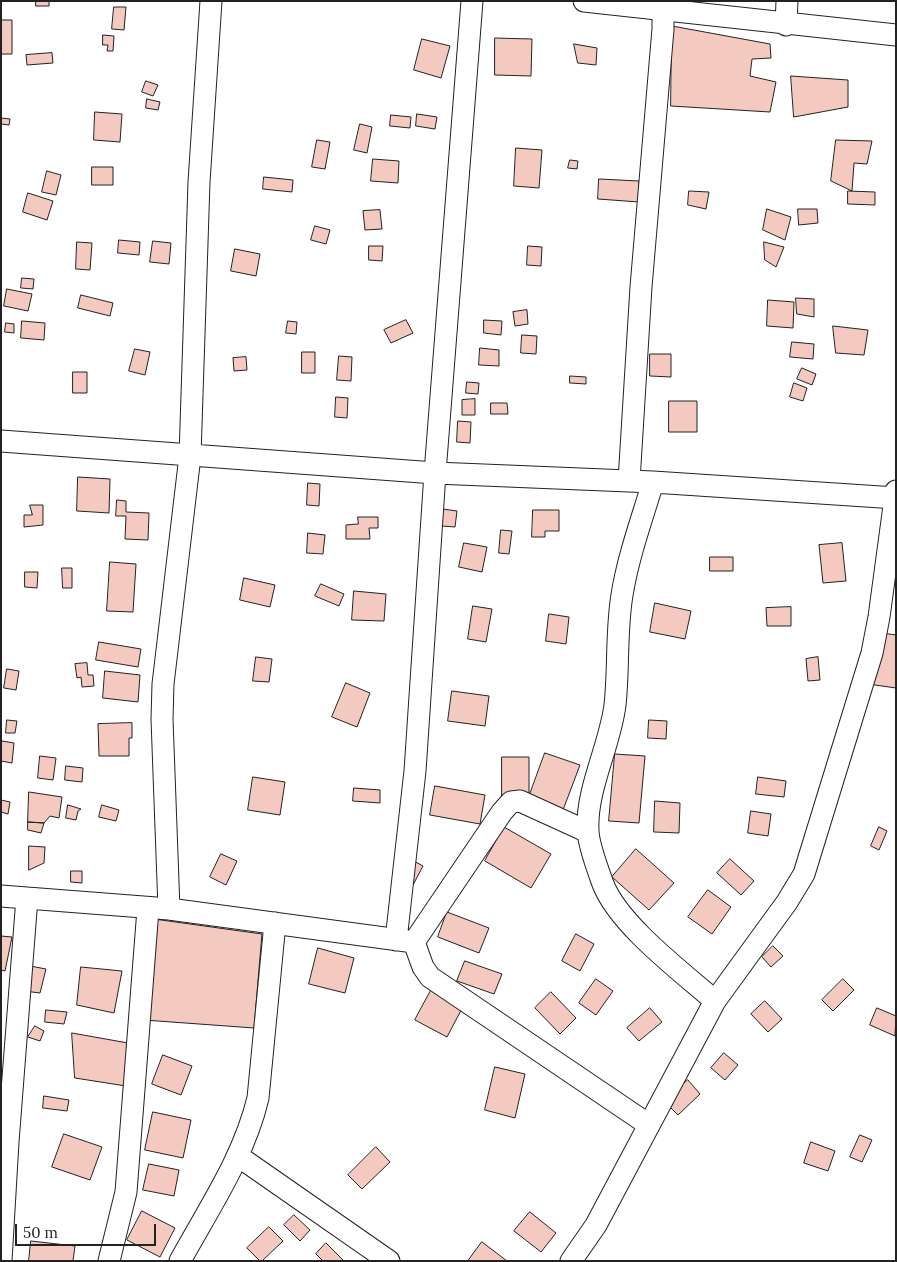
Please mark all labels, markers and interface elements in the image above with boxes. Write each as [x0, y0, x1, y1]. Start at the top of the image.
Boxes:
scale bar [18, 1214, 159, 1246]
text: 50 m [23, 1223, 58, 1242]

